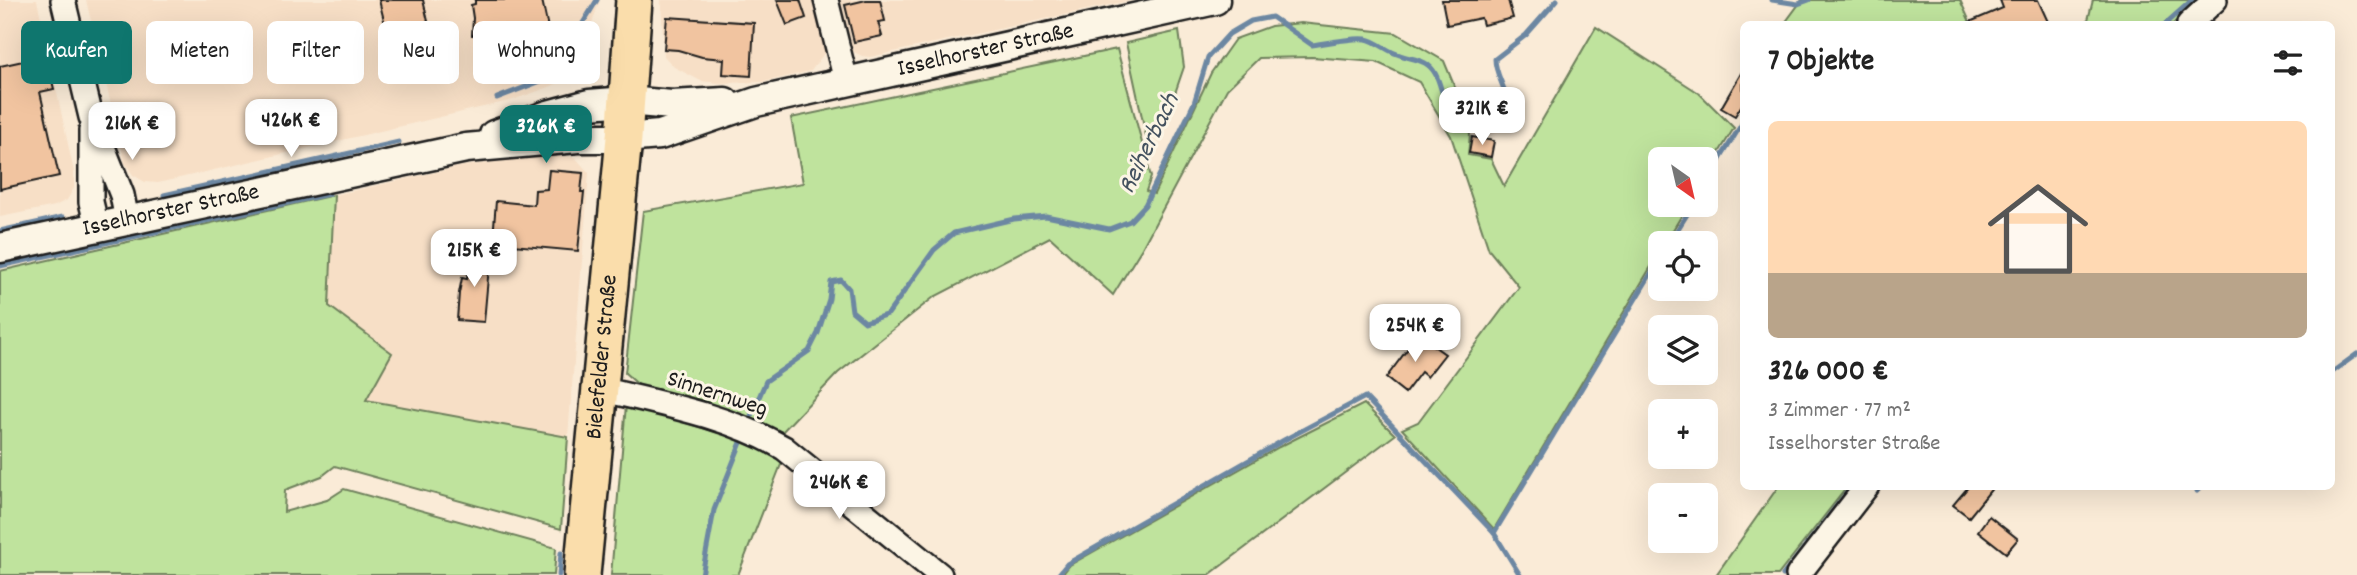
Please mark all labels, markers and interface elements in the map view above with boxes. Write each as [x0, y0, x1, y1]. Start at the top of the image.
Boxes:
street label: Isselhorster Straße [894, 15, 1077, 87]
chip: Kaufen [21, 21, 132, 84]
chip: Mieten [146, 21, 253, 84]
chip: Filter [267, 21, 364, 84]
chip: Neu [378, 21, 459, 84]
chip: Wohnung [473, 21, 600, 84]
text: 7 Objekte [1768, 42, 1874, 85]
icon: filters [2269, 44, 2307, 82]
water label: Reiherbach [1110, 87, 1191, 200]
pin: 321K € [1425, 88, 1539, 147]
text: 321K € [1455, 93, 1509, 126]
pin: 426K € [234, 100, 348, 159]
pin: 216K € [75, 102, 189, 162]
text: 426K € [261, 105, 321, 138]
pin: 326K € [489, 106, 603, 165]
text: 216K € [104, 108, 160, 141]
text: 326K € [516, 111, 576, 144]
north arrow [1648, 147, 1718, 217]
map controls [1648, 147, 1718, 553]
icon: home [1975, 166, 2101, 292]
street label: Isselhorster Straße [80, 176, 263, 247]
pin: 215K € [417, 230, 531, 289]
button: locate [1648, 231, 1718, 301]
text: 215K € [447, 235, 501, 268]
street label: Bielefelder Straße [578, 273, 628, 441]
pin: 254K € [1358, 304, 1472, 364]
text: 254K € [1386, 310, 1444, 343]
button: layers [1648, 315, 1718, 385]
text: 326 000 € [1768, 352, 1889, 395]
street label: Sinnernweg [662, 363, 772, 427]
text: 3 Zimmer · 77 m² [1768, 395, 1911, 428]
button: + [1648, 399, 1718, 469]
text: Isselhorster Straße [1768, 428, 1940, 461]
pin: 246K € [782, 462, 896, 521]
text: 246K € [809, 467, 869, 500]
button: − [1648, 483, 1718, 553]

